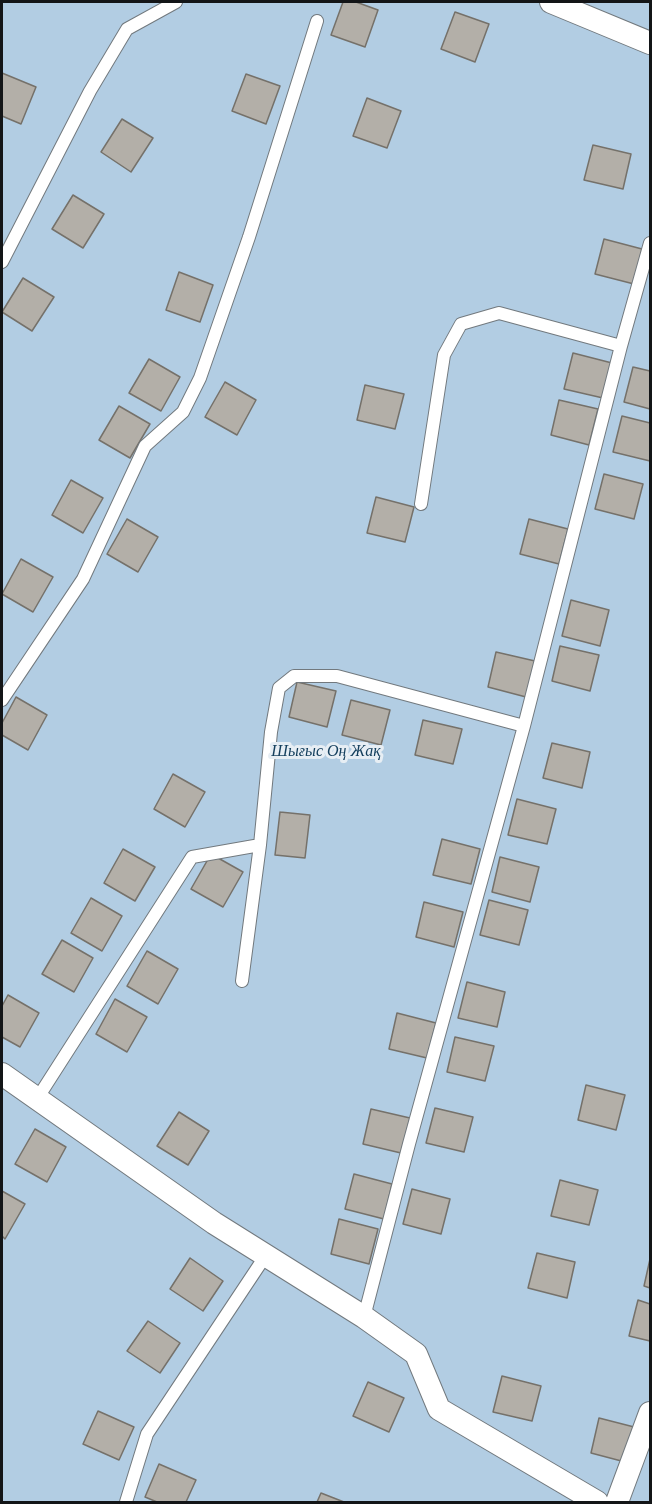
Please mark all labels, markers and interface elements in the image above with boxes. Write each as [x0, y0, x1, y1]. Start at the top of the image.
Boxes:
park label: Шығыс Оң Жақ [271, 742, 381, 762]

